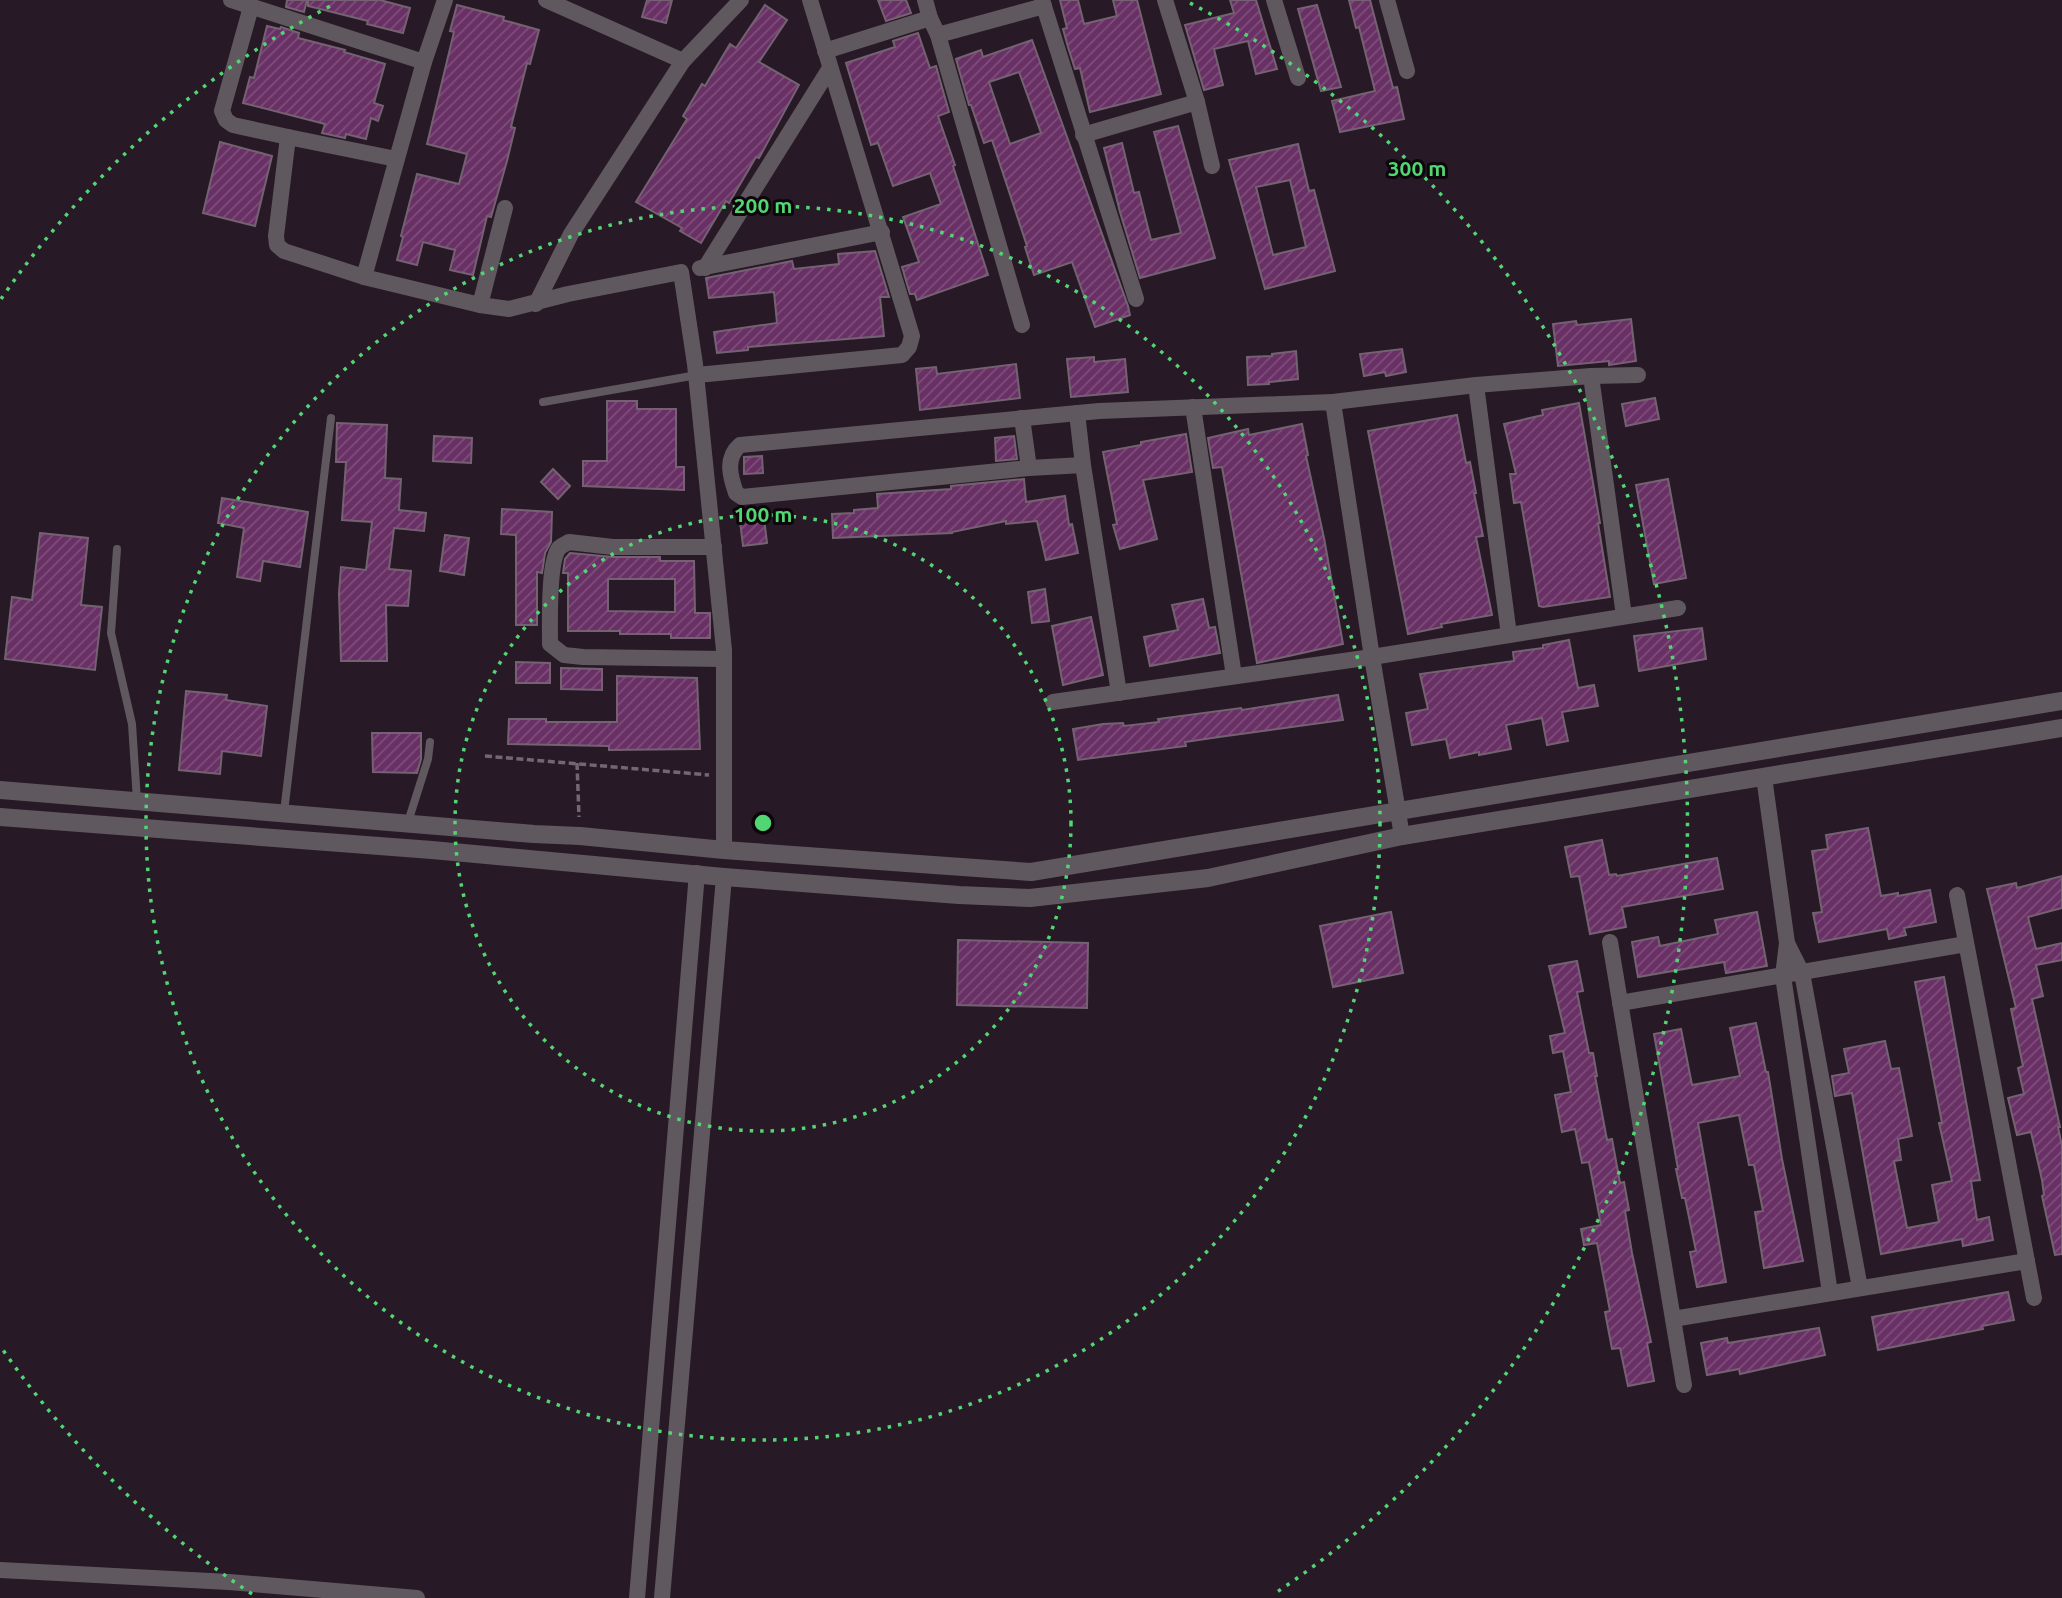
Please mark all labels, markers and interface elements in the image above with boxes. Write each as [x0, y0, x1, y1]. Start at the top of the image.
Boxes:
text: 300 m [1388, 156, 1446, 180]
text: 200 m [734, 193, 792, 217]
text: 100 m [734, 502, 792, 526]
centre of rings [751, 811, 775, 835]

